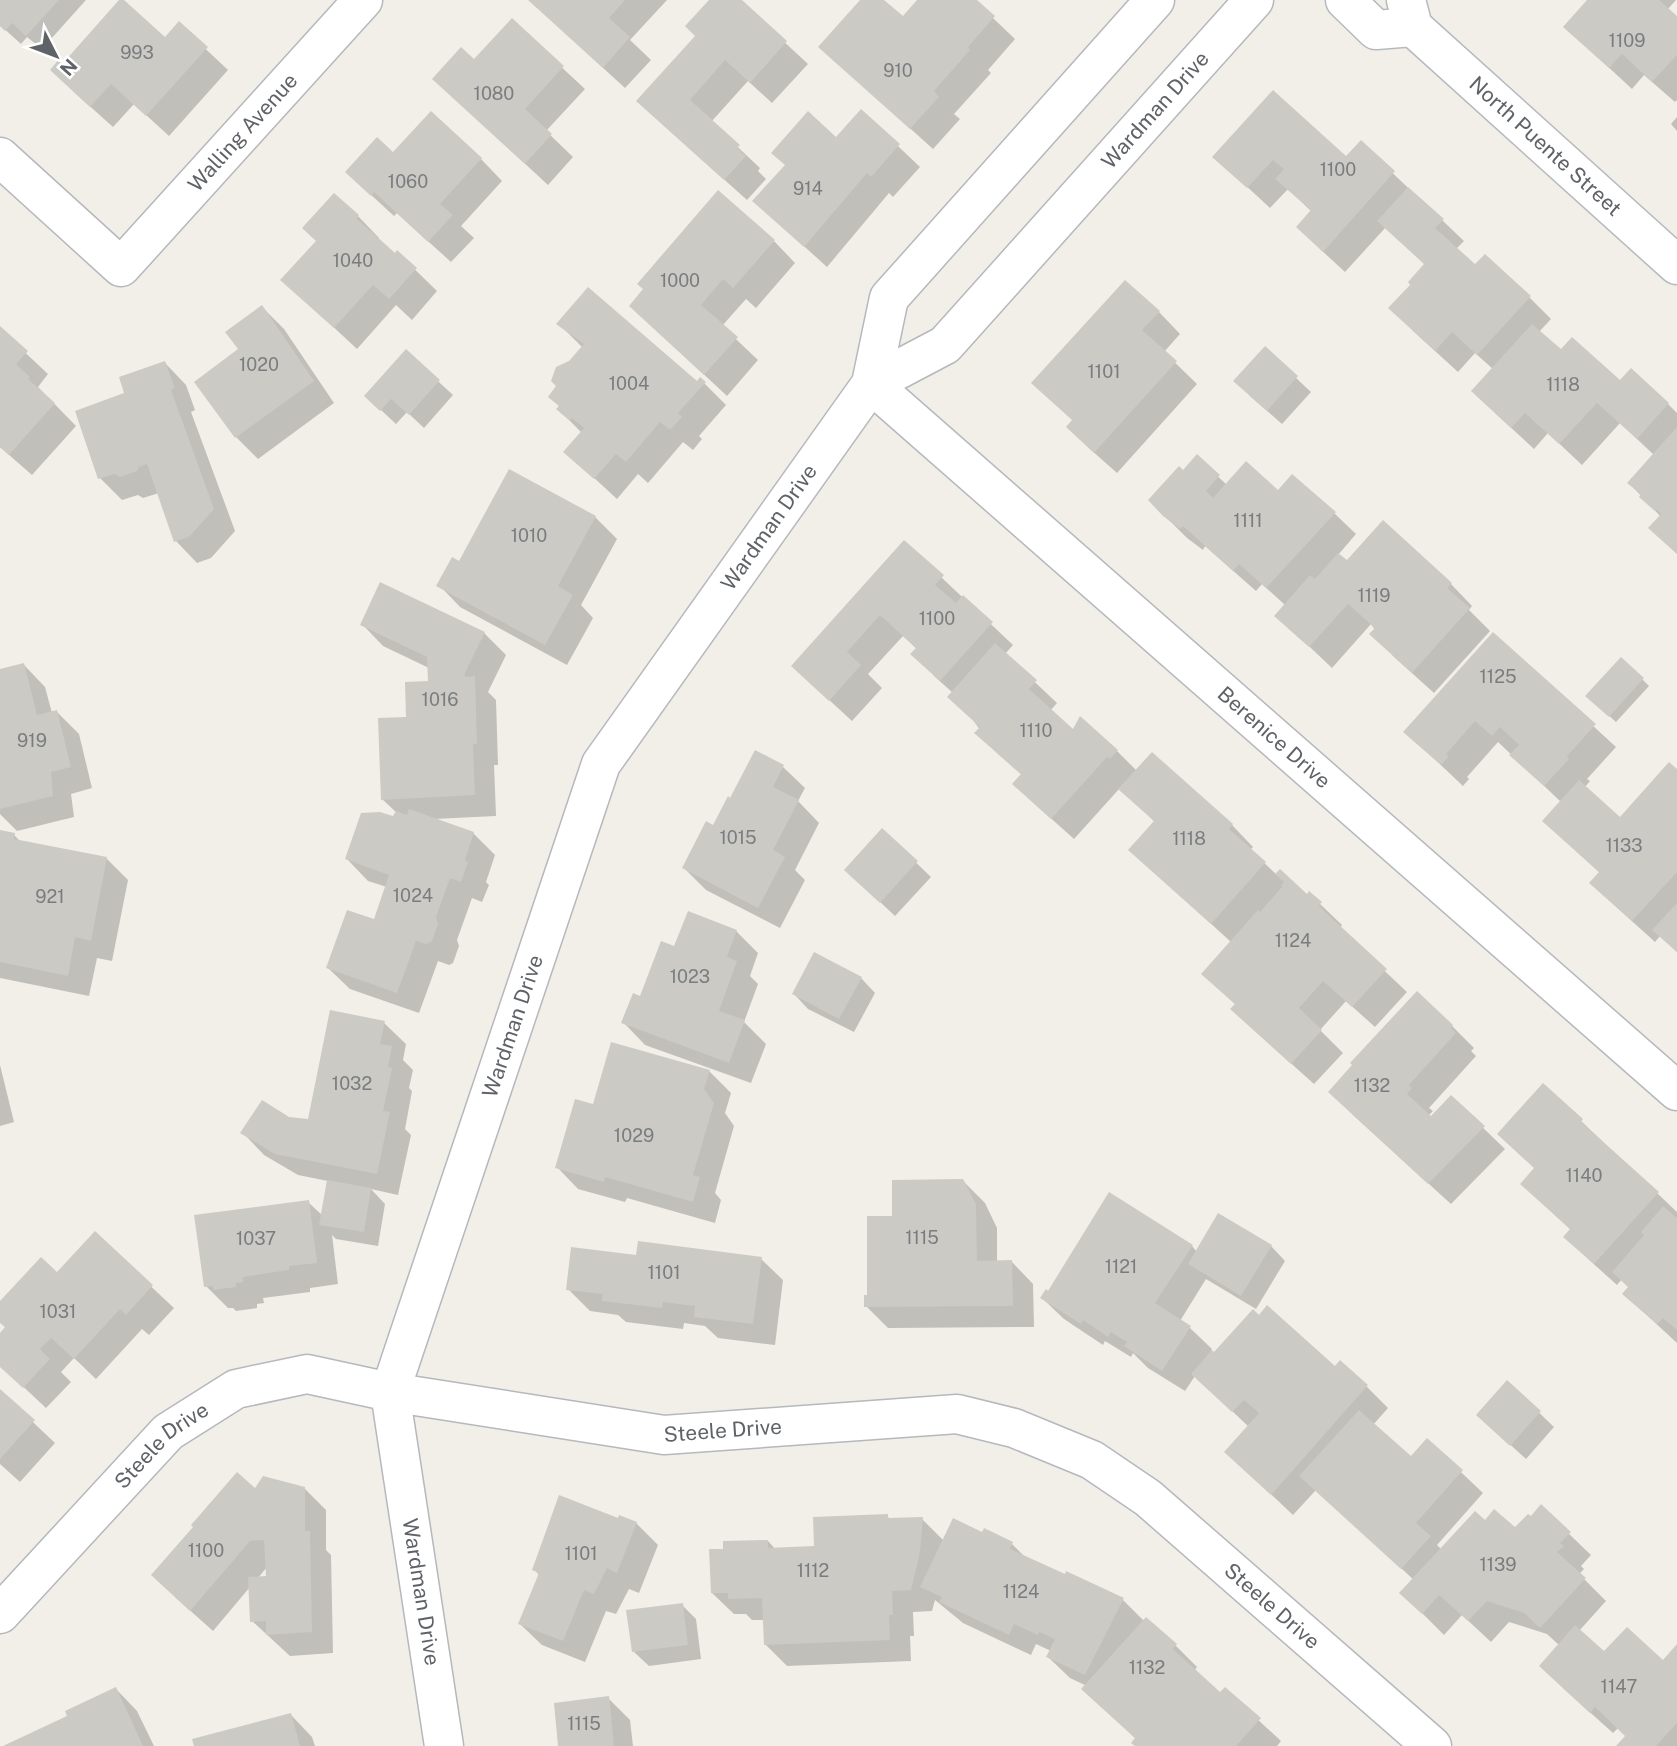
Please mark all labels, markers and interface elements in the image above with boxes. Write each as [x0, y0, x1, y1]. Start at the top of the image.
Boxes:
north arrow [21, 21, 91, 91]
house number: 1109 [1609, 30, 1645, 51]
house number: 993 [120, 42, 154, 63]
street label: Wardman Drive [1096, 46, 1214, 174]
text: N [55, 54, 82, 80]
house number: 910 [883, 60, 913, 81]
street label: Walling Avenue [183, 68, 302, 197]
street label: North Puente Street [1464, 71, 1627, 221]
house number: 1080 [474, 83, 514, 104]
house number: 1100 [1320, 159, 1356, 180]
house number: 1060 [388, 171, 428, 192]
house number: 914 [793, 178, 823, 199]
house number: 1040 [333, 250, 373, 271]
house number: 1000 [660, 270, 700, 291]
house number: 1020 [239, 354, 279, 375]
house number: 1101 [1088, 361, 1121, 382]
house number: 1004 [609, 373, 649, 394]
house number: 1118 [1546, 374, 1580, 395]
street label: Wardman Drive [716, 459, 822, 595]
house number: 1111 [1233, 510, 1263, 531]
house number: 1010 [511, 525, 547, 546]
house number: 1119 [1357, 585, 1391, 606]
house number: 1100 [919, 608, 955, 629]
house number: 1125 [1480, 666, 1516, 687]
street label: Berenice Drive [1213, 681, 1336, 793]
house number: 1016 [422, 689, 458, 710]
house number: 1110 [1020, 720, 1053, 741]
house number: 919 [17, 730, 47, 751]
house number: 1015 [719, 827, 757, 848]
house number: 1118 [1172, 828, 1206, 849]
house number: 1133 [1605, 835, 1643, 856]
house number: 1024 [393, 885, 433, 906]
house number: 921 [35, 886, 65, 907]
house number: 1124 [1275, 930, 1311, 951]
street label: Wardman Drive [477, 952, 548, 1101]
house number: 1023 [670, 966, 710, 987]
house number: 1032 [332, 1073, 372, 1094]
house number: 1132 [1354, 1075, 1390, 1096]
house number: 1029 [614, 1125, 654, 1146]
house number: 1140 [1566, 1165, 1602, 1186]
house number: 1115 [905, 1227, 939, 1248]
house number: 1037 [236, 1228, 276, 1249]
house number: 1121 [1105, 1256, 1137, 1277]
house number: 1101 [648, 1262, 681, 1283]
house number: 1031 [40, 1301, 76, 1322]
street label: Steele Drive [109, 1397, 213, 1494]
street label: Steele Drive [663, 1414, 783, 1447]
street label: Wardman Drive [398, 1517, 445, 1667]
house number: 1100 [188, 1540, 224, 1561]
house number: 1101 [565, 1543, 598, 1564]
house number: 1139 [1479, 1554, 1517, 1575]
street label: Steele Drive [1219, 1558, 1325, 1654]
house number: 1112 [797, 1560, 829, 1581]
house number: 1124 [1003, 1581, 1039, 1602]
house number: 1132 [1129, 1657, 1165, 1678]
house number: 1147 [1601, 1676, 1637, 1697]
house number: 1115 [567, 1713, 601, 1734]

